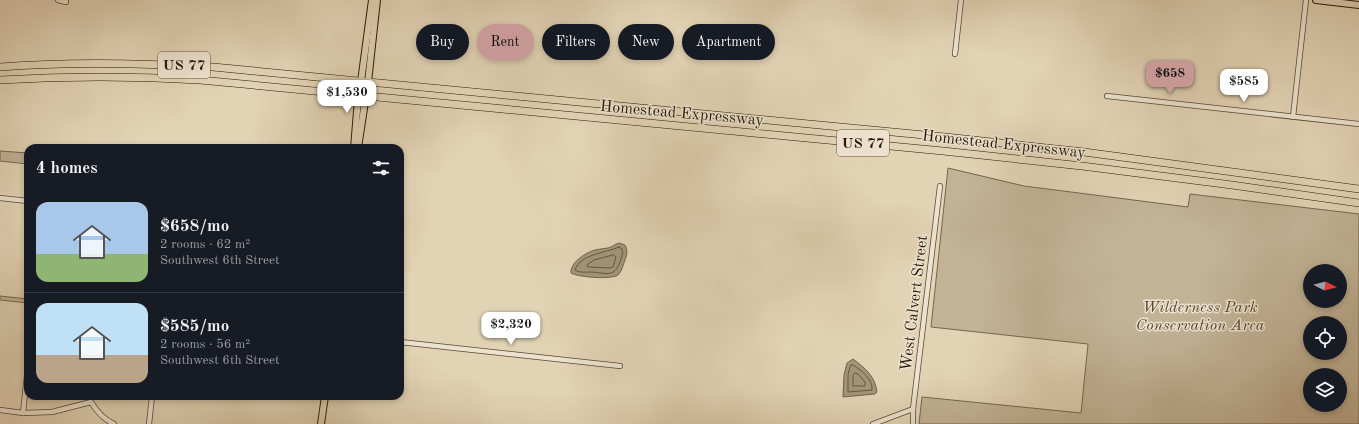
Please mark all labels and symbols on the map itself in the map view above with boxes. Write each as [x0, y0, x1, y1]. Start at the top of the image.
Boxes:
road number: US 77 [158, 52, 210, 78]
pin: $658 [1146, 61, 1194, 95]
pin: $585 [1220, 69, 1268, 103]
pin: $1,530 [314, 80, 380, 114]
street label: Homestead Expressway [599, 99, 765, 129]
street label: Homestead Expressway [921, 128, 1087, 162]
road number: US 77 [837, 130, 889, 156]
street label: West Calvert Street [899, 234, 931, 372]
north arrow [1303, 264, 1347, 308]
park label: Wilderness Park Conservation Area [1136, 300, 1265, 334]
pin: $2,320 [478, 312, 544, 346]

